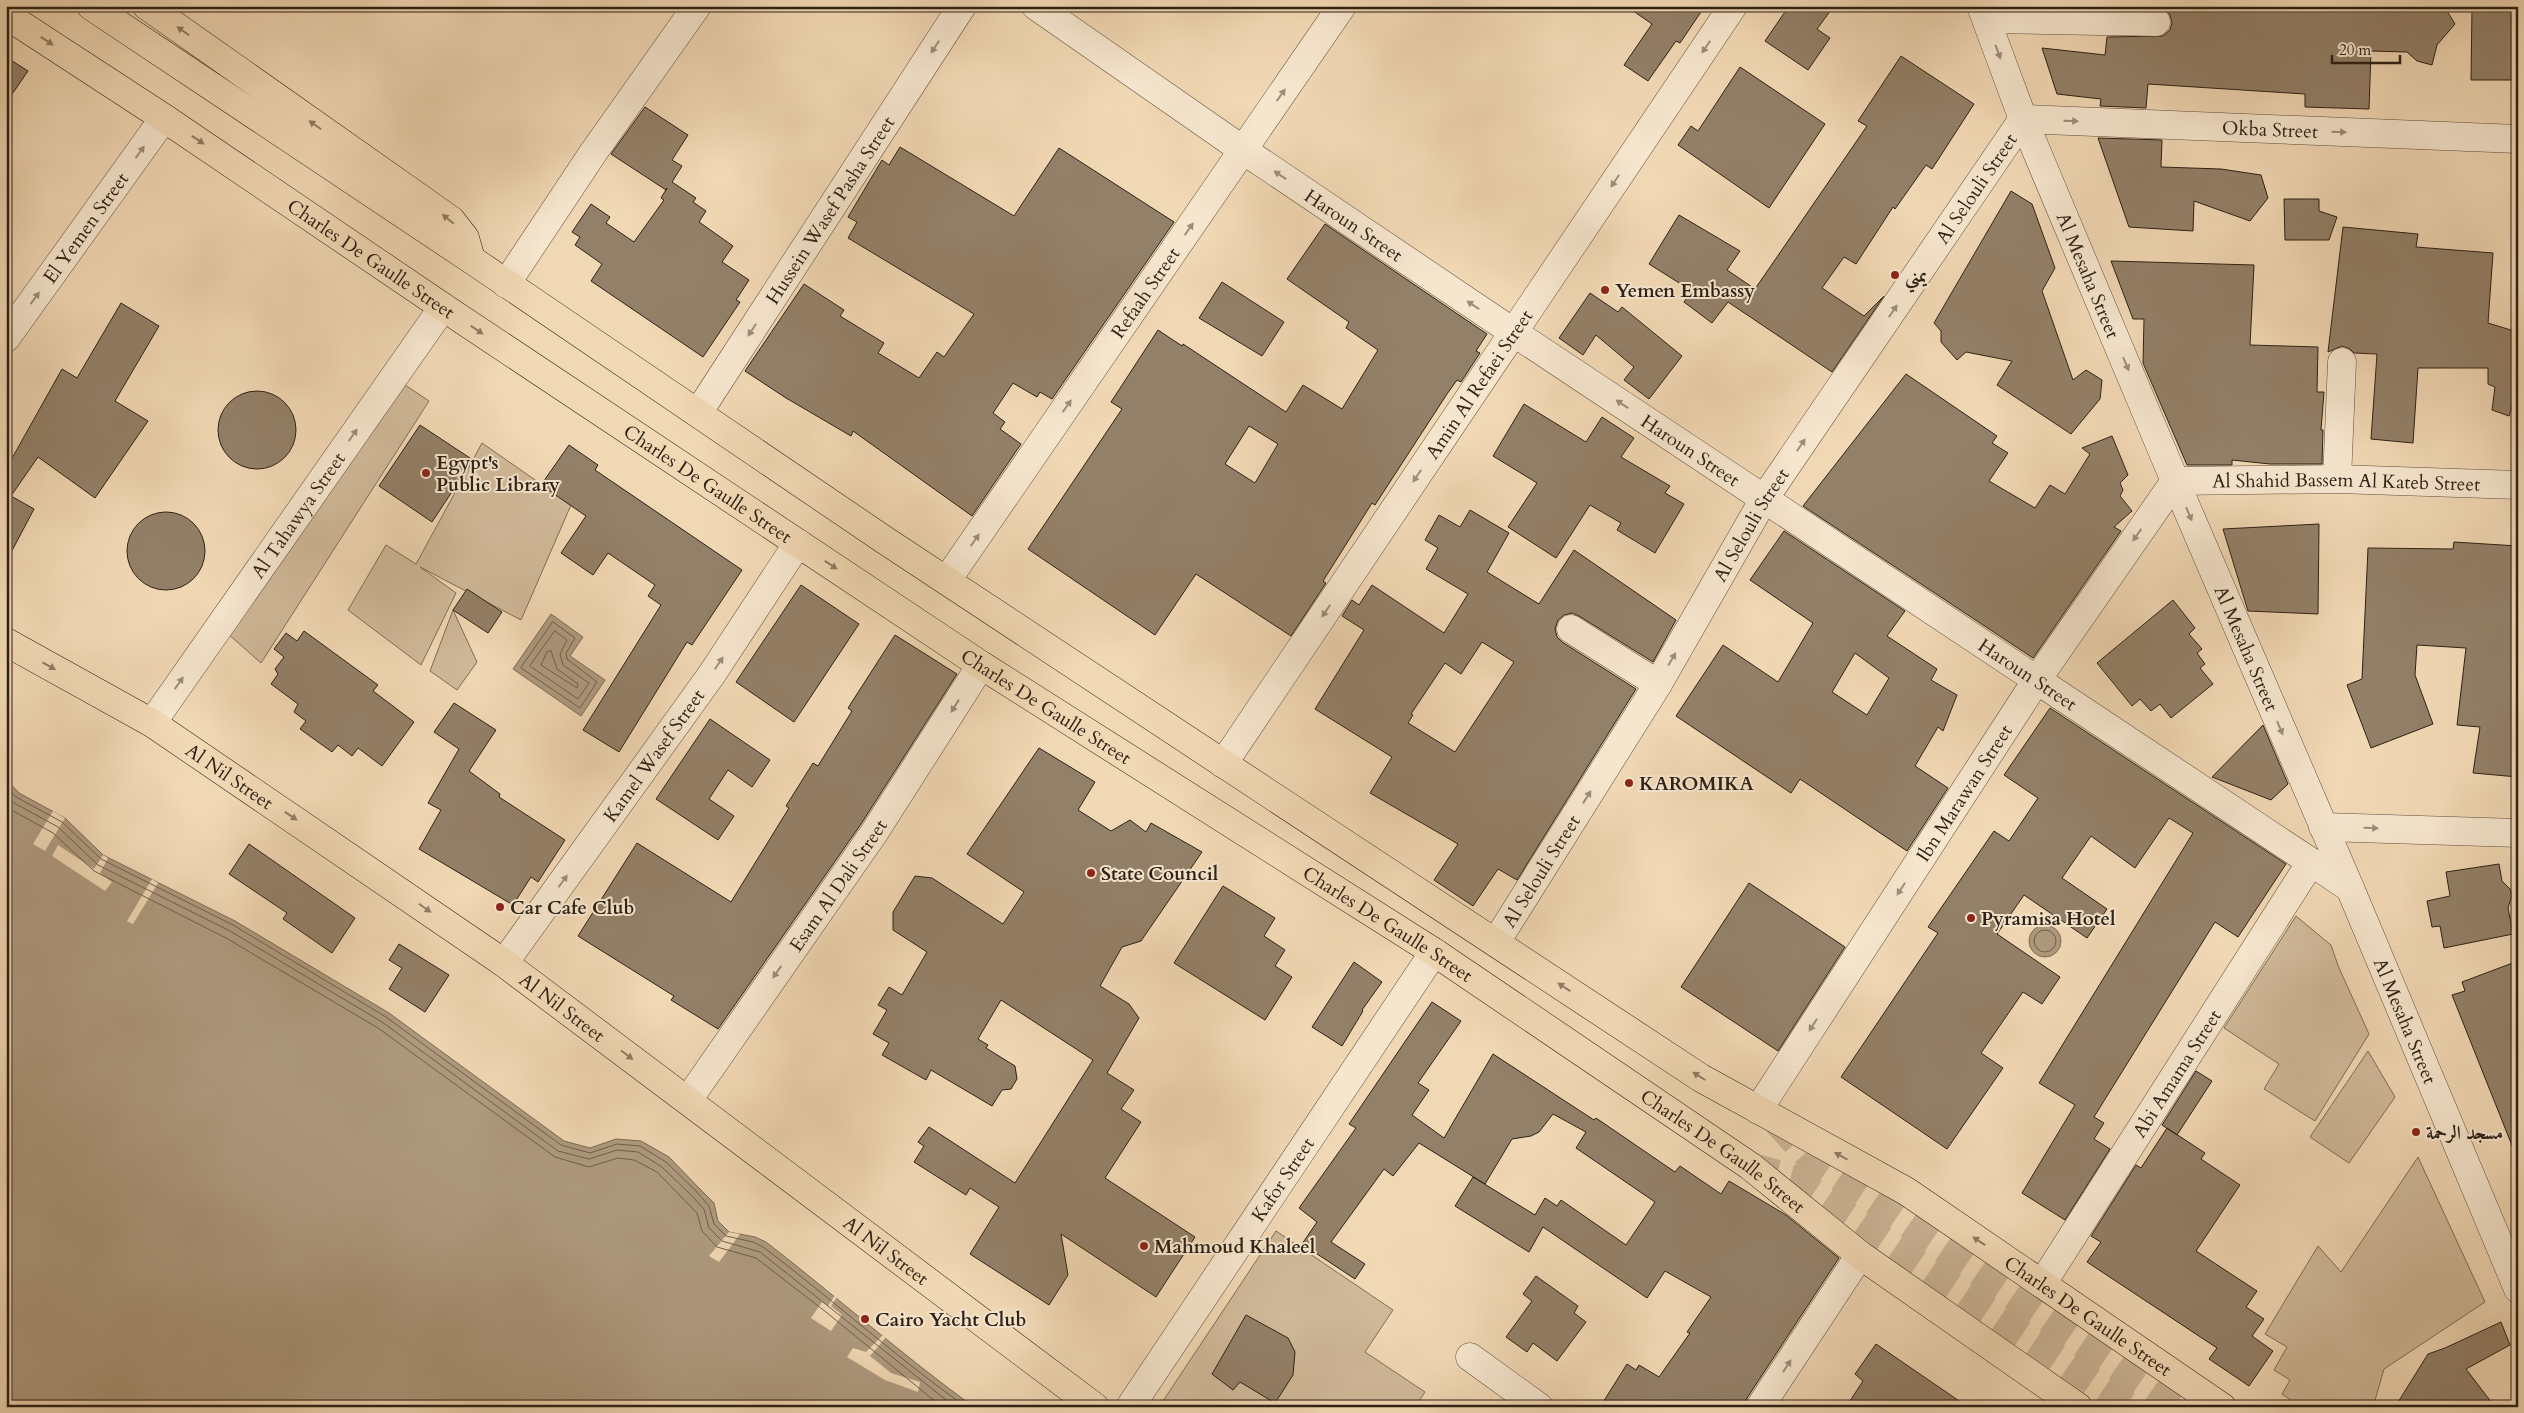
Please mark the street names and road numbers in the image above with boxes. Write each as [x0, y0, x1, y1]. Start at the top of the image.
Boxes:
street label: Hussein Wasef Pasha Street [760, 111, 901, 310]
street label: Okba Street [2222, 115, 2318, 145]
street label: Al Selouli Street [1930, 128, 2024, 249]
street label: El Yemen Street [37, 167, 135, 289]
street label: Haroun Street [1299, 183, 1408, 268]
street label: Charles De Gaulle Street [282, 193, 460, 325]
street label: Al Mesaha Street [2050, 209, 2126, 343]
street label: Refaah Street [1105, 242, 1186, 344]
street label: Amin Al Refaei Street [1420, 305, 1539, 464]
street label: Haroun Street [1636, 409, 1745, 493]
street label: Charles De Gaulle Street [618, 419, 797, 550]
street label: Al Tahawya Street [245, 447, 352, 584]
street label: Al Selouli Street [1707, 463, 1795, 587]
street label: Al Shahid Bassem Al Kateb Street [2212, 467, 2481, 498]
street label: Al Mesaha Street [2207, 582, 2284, 715]
street label: Haroun Street [1973, 633, 2082, 717]
street label: Charles De Gaulle Street [955, 643, 1136, 771]
street label: Kamel Wasef Street [598, 684, 711, 827]
street label: Ibn Marawan Street [1910, 720, 2019, 867]
street label: Al Nil Street [180, 738, 278, 816]
street label: Al Selouli Street [1496, 810, 1587, 933]
street label: Esam Al Dali Street [783, 814, 894, 957]
street label: Charles De Gaulle Street [1298, 860, 1478, 989]
street label: Al Mesaha Street [2367, 954, 2443, 1088]
street label: Al Nil Street [514, 967, 610, 1048]
street label: Abi Amama Street [2127, 1005, 2228, 1143]
street label: Charles De Gaulle Street [1635, 1084, 1810, 1220]
street label: Kafor Street [1246, 1132, 1321, 1227]
street label: Al Nil Street [837, 1210, 934, 1292]
street label: Charles De Gaulle Street [1999, 1250, 2176, 1383]

